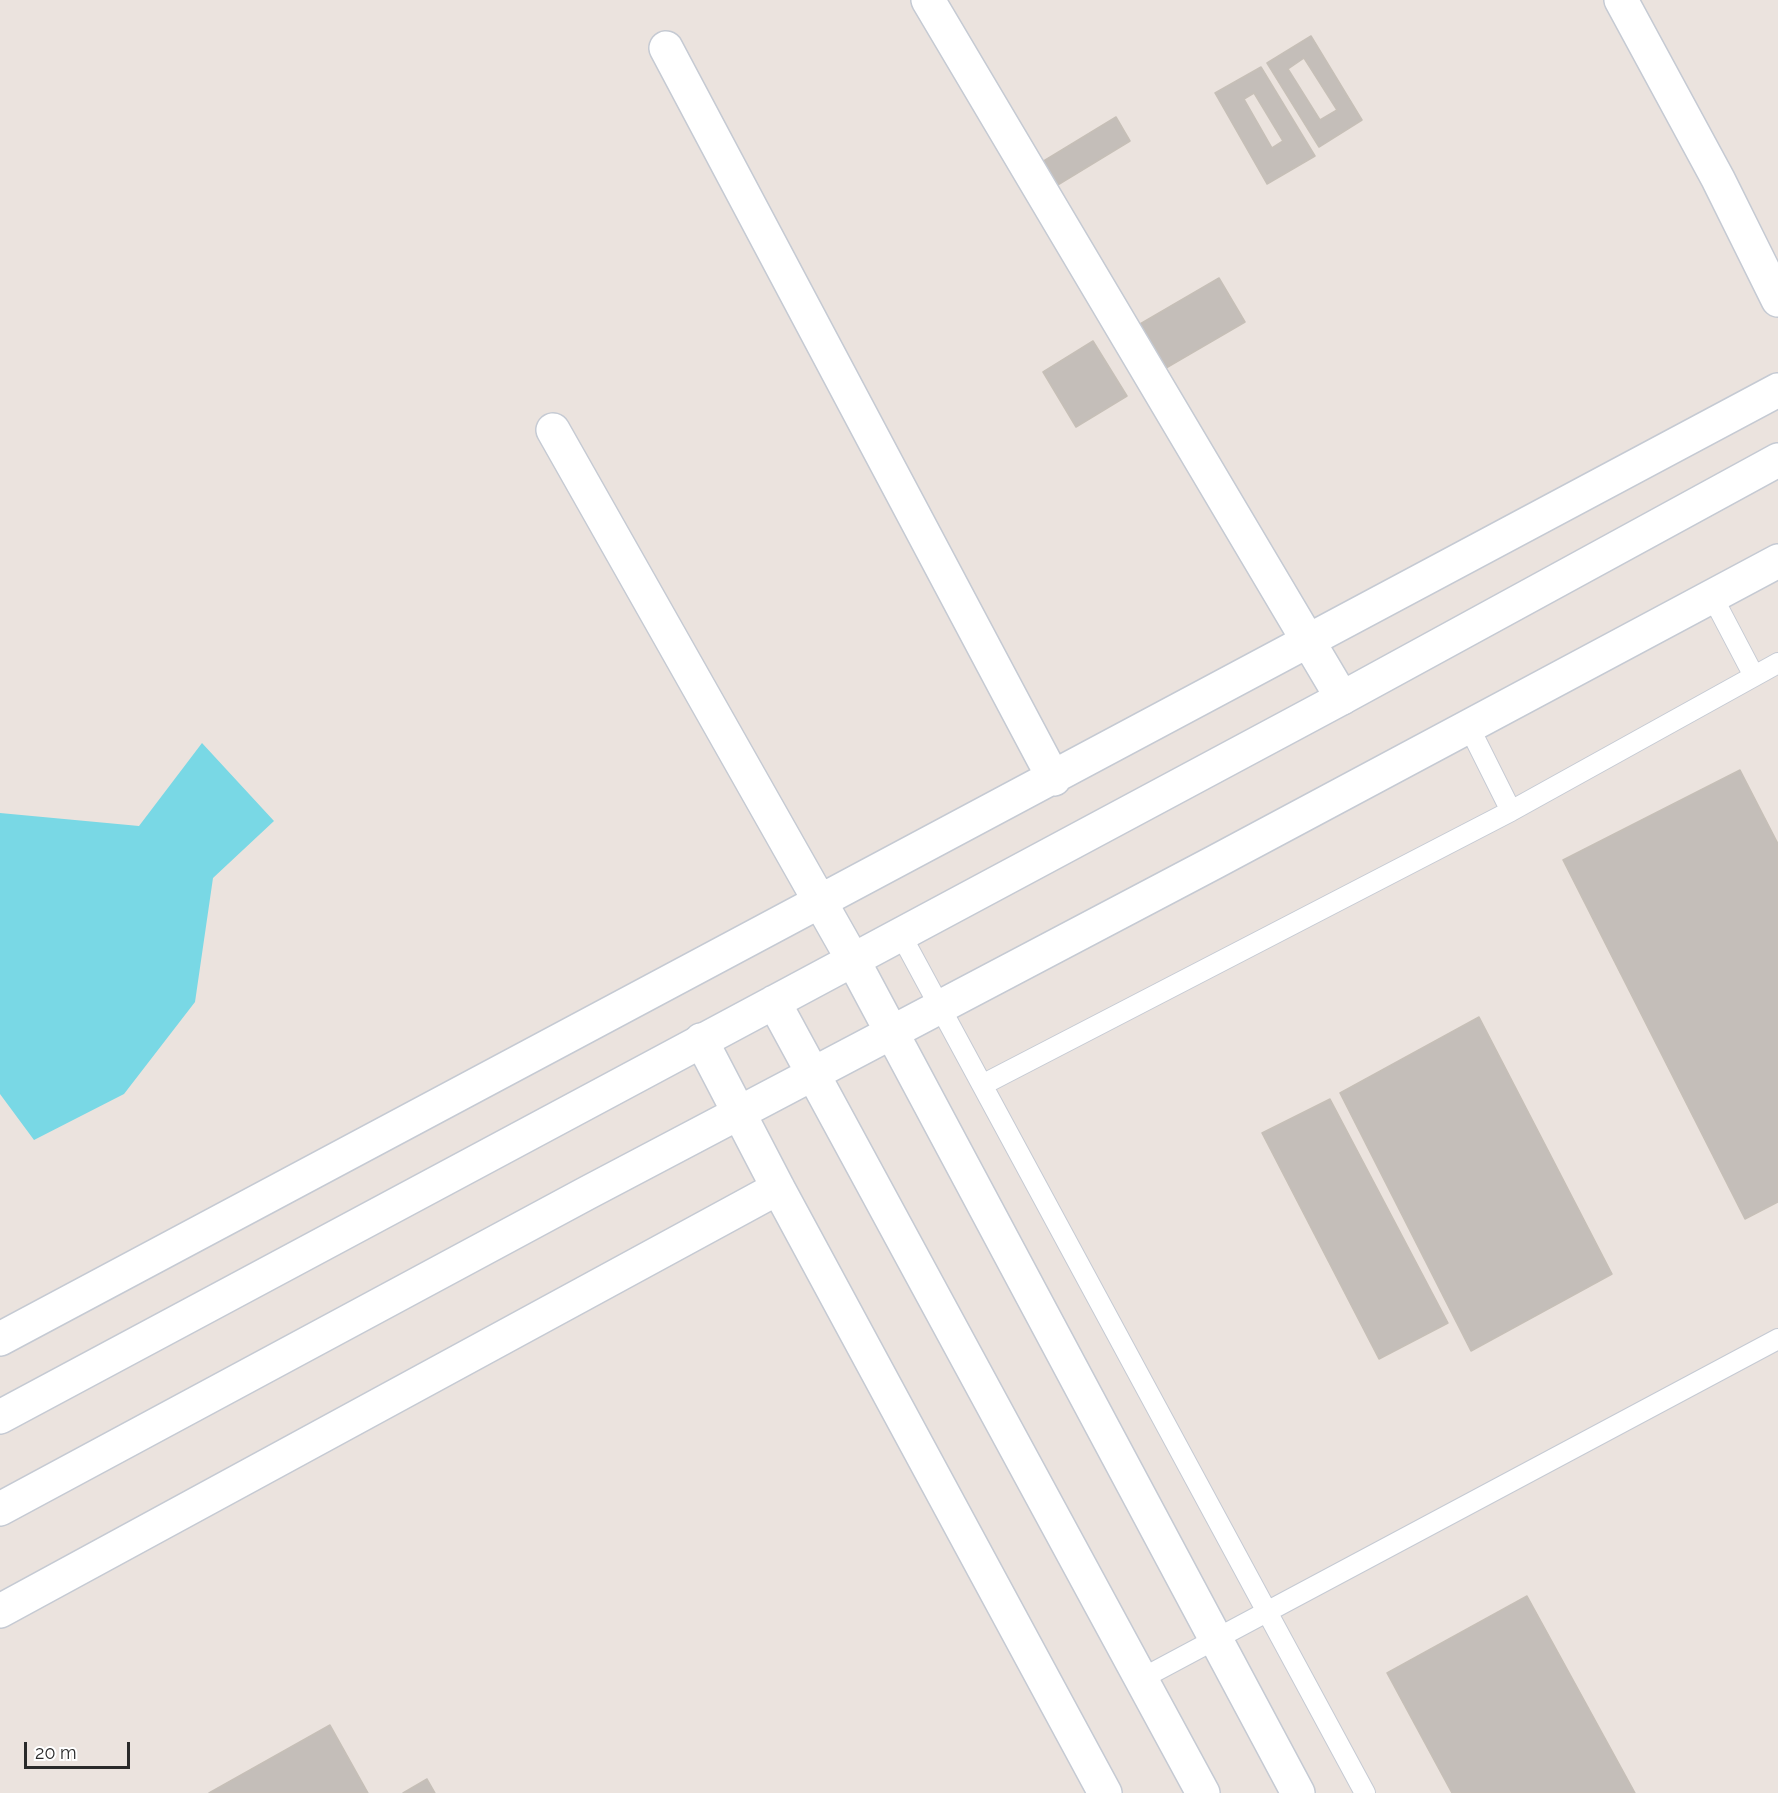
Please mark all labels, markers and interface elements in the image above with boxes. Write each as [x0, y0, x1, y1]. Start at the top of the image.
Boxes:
scale bar [27, 1730, 134, 1768]
text: 20 m [35, 1742, 77, 1763]

